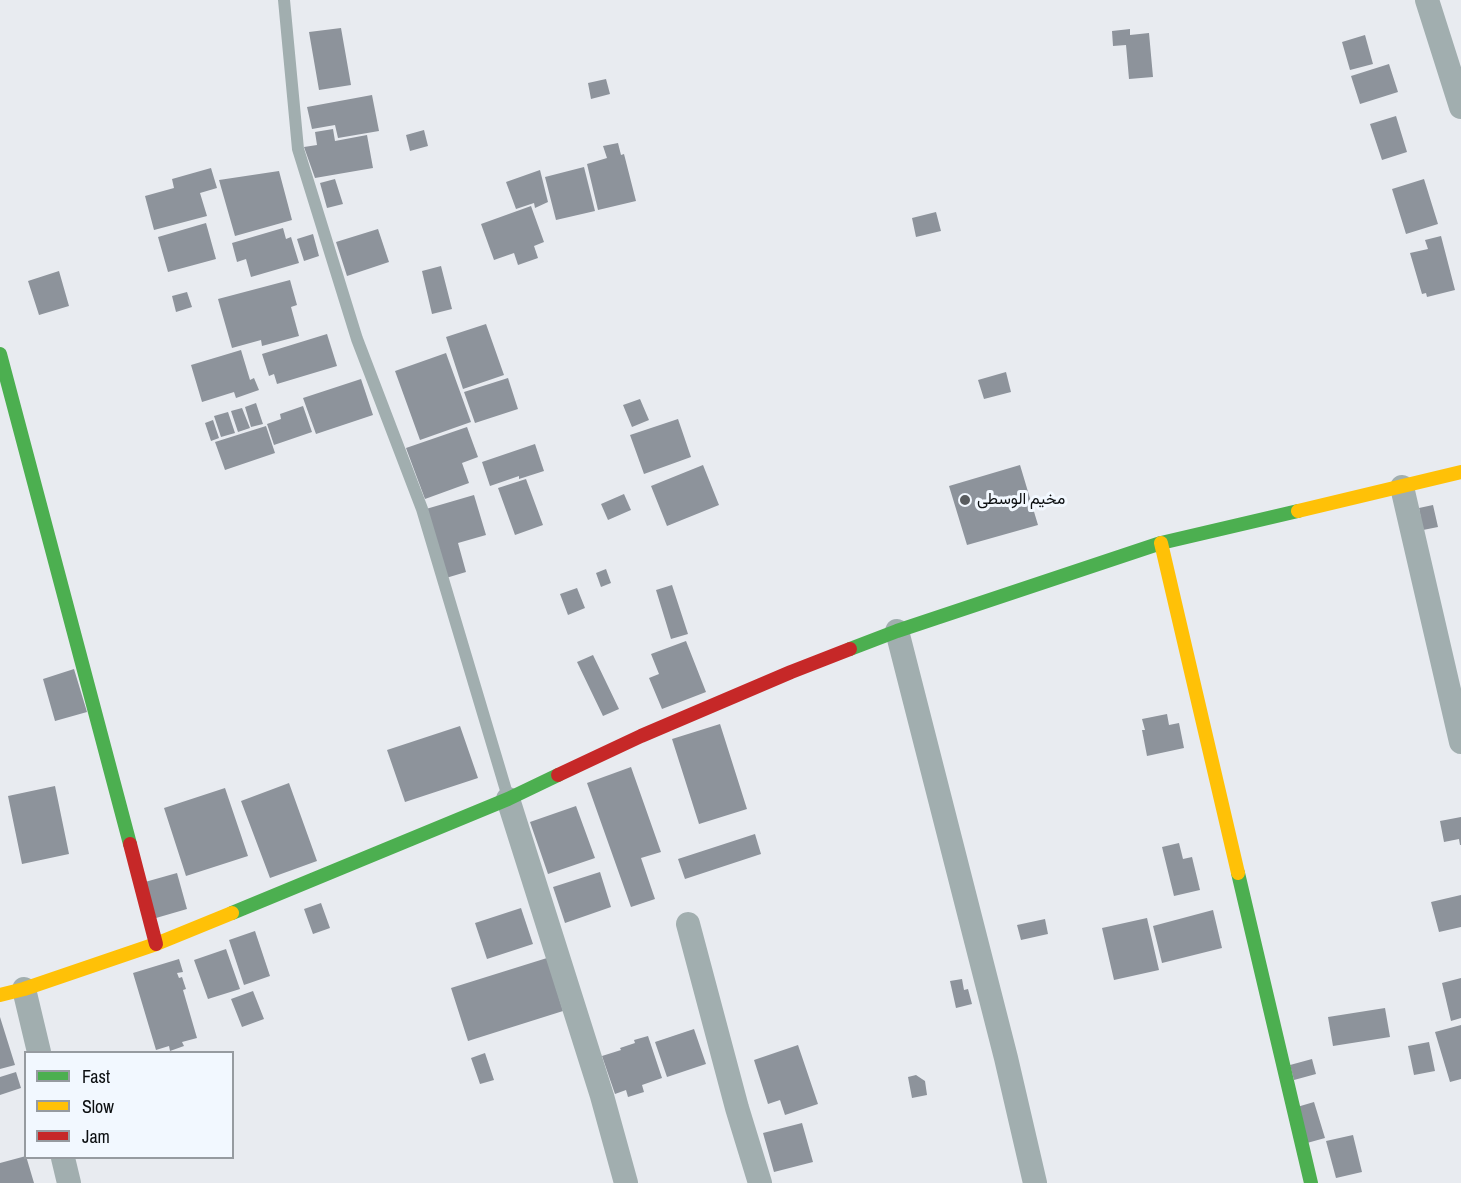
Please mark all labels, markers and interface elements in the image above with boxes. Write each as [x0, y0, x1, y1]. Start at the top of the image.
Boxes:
place label: مخيم الوسطى [977, 490, 1065, 510]
marker: مخيم الوسطى [958, 493, 972, 507]
legend [24, 1051, 234, 1159]
text: Fast [82, 1064, 110, 1089]
text: Slow [82, 1094, 114, 1119]
text: Jam [82, 1124, 110, 1149]

